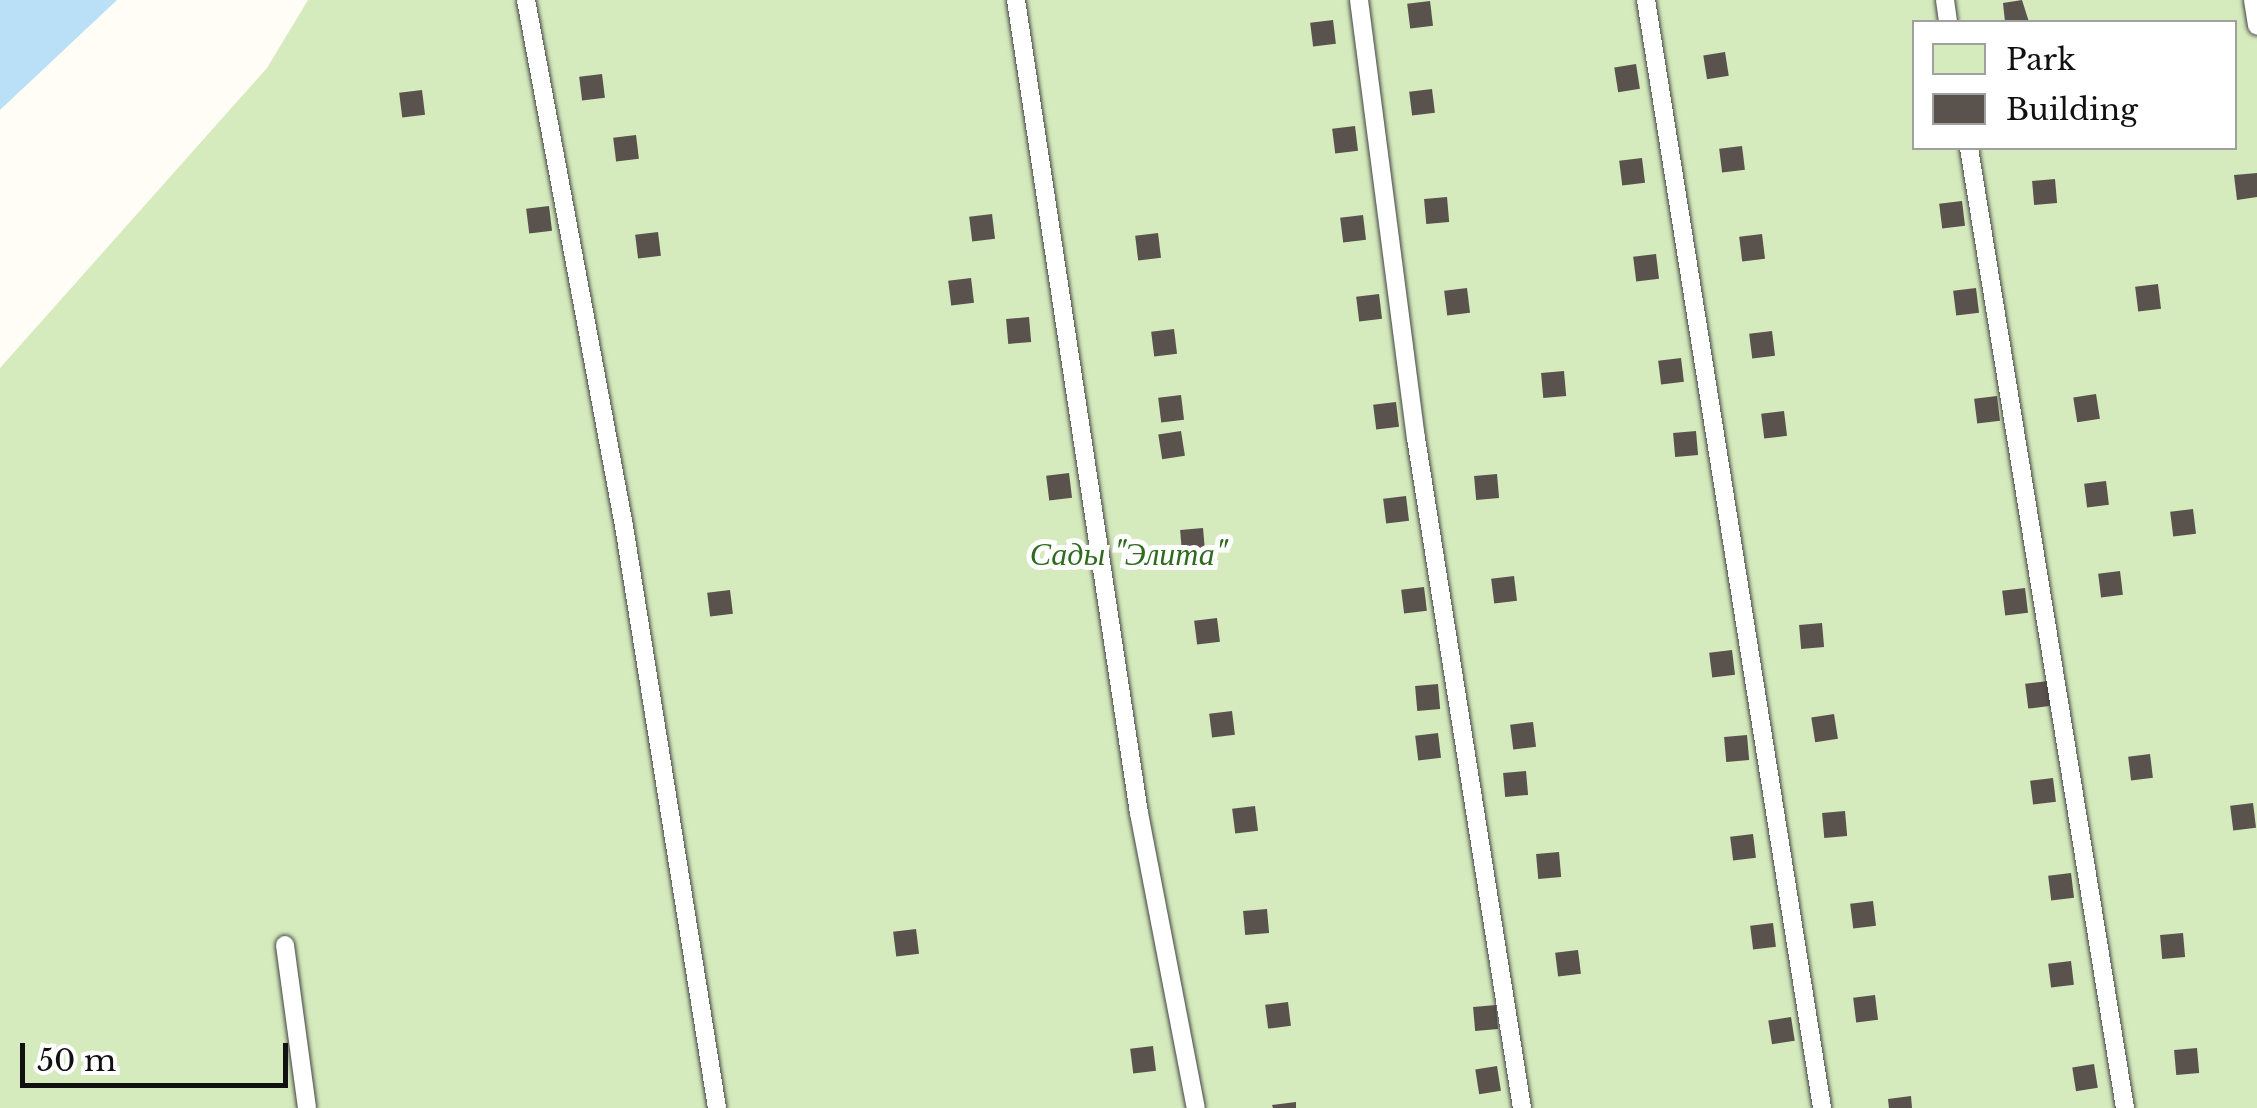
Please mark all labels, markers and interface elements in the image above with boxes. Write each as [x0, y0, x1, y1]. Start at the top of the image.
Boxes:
legend [1912, 20, 2237, 150]
text: Park [2006, 41, 2076, 78]
text: Building [2006, 91, 2138, 128]
park label: Сады "Элита" [1029, 535, 1227, 573]
scale bar [25, 1023, 292, 1085]
text: 50 m [37, 1042, 116, 1079]

